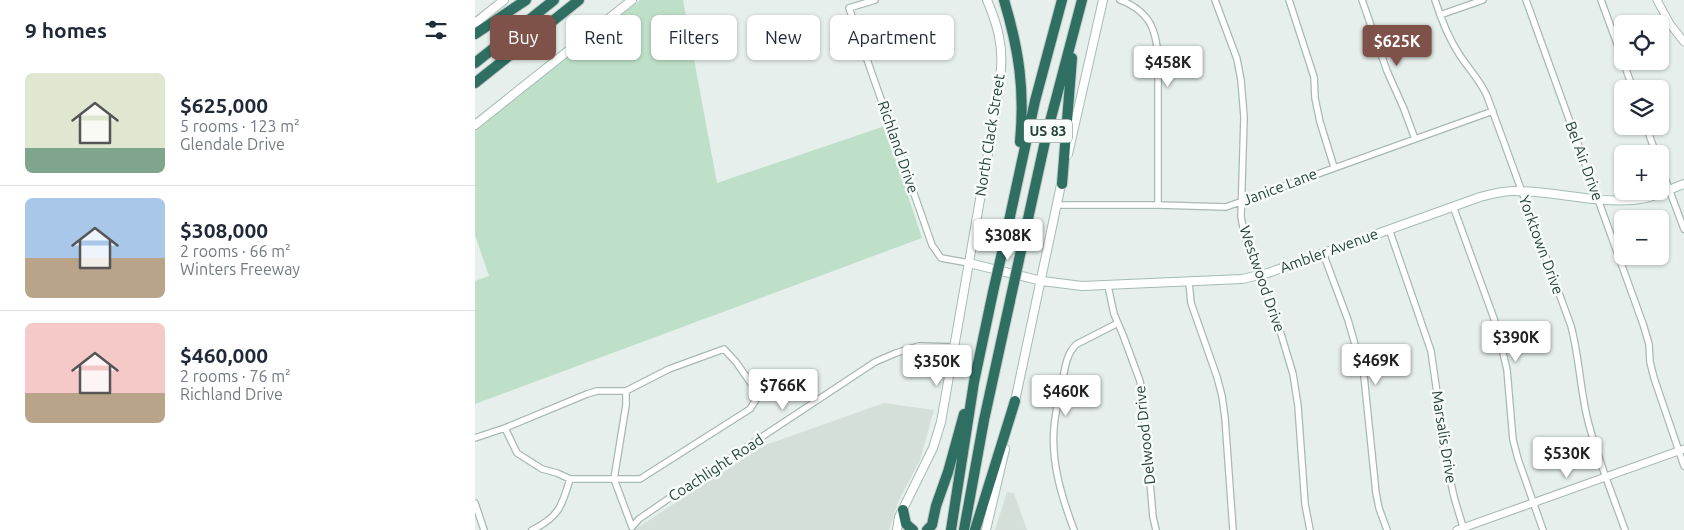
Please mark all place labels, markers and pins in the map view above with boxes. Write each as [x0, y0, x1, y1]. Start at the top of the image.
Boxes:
pin: $625K [1362, 24, 1432, 67]
pin: $458K [1133, 46, 1203, 88]
pin: $308K [973, 218, 1043, 261]
pin: $390K [1481, 320, 1551, 363]
pin: $350K [902, 344, 972, 387]
pin: $469K [1341, 344, 1411, 386]
pin: $766K [748, 368, 818, 411]
pin: $460K [1031, 374, 1101, 417]
pin: $530K [1532, 436, 1602, 479]

